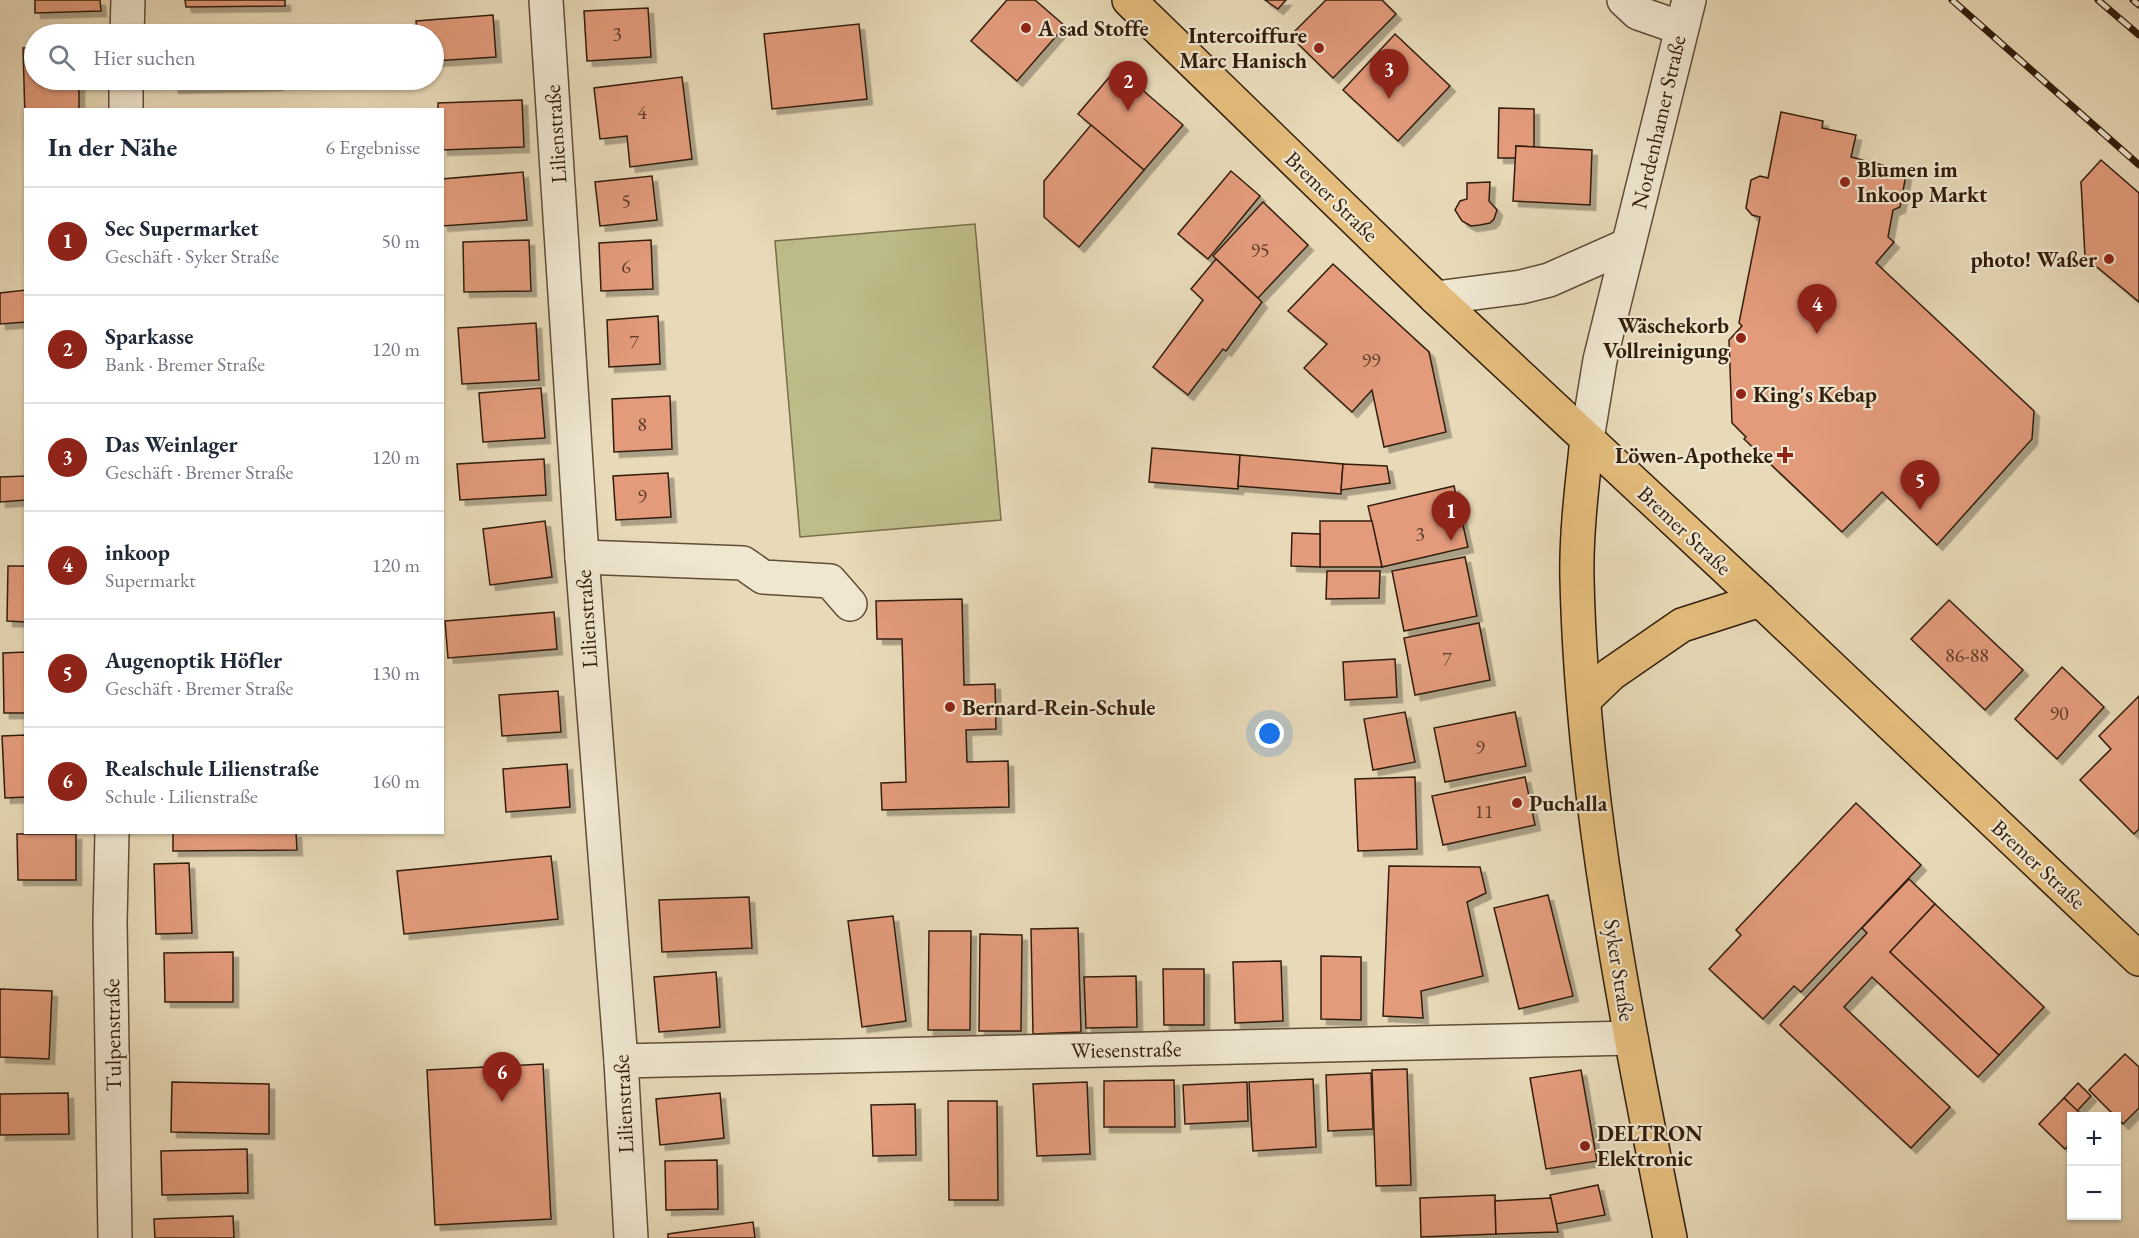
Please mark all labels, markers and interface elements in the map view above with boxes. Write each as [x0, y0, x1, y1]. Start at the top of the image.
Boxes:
place label: A sad Stoffe [1037, 14, 1149, 43]
house number: 3 [612, 21, 622, 47]
marker: A sad Stoffe [1019, 21, 1033, 35]
place label: Intercoiffure Marc Hanisch [1179, 21, 1307, 75]
search box [24, 24, 444, 90]
street label: Nordenhamer Straße [1624, 32, 1693, 212]
icon: search [45, 41, 78, 74]
marker: Intercoiffure Marc Hanisch [1312, 41, 1326, 55]
text: Hier suchen [93, 43, 196, 72]
pin: 3 [1370, 50, 1408, 99]
pin: 2 [1108, 62, 1148, 111]
street label: Lilienstraße [538, 83, 573, 184]
house number: 4 [637, 99, 647, 125]
text: In der Nähe [48, 130, 177, 164]
text: 6 Ergebnisse [325, 134, 420, 160]
street label: Bremer Straße [1279, 145, 1385, 248]
place label: Blumen im Inkoop Markt [1857, 155, 1988, 209]
marker: Blumen im Inkoop Markt [1838, 175, 1852, 189]
house number: 5 [621, 188, 631, 214]
text: Sec Supermarket [105, 214, 258, 243]
text: 1 [62, 228, 73, 254]
text: 50 m [381, 228, 420, 254]
house number: 95 [1250, 237, 1270, 263]
text: Geschäft · Syker Straße [105, 243, 279, 269]
place label: photo! Waßer [1970, 245, 2098, 274]
marker: photo! Waßer [2102, 252, 2116, 266]
house number: 6 [621, 253, 631, 279]
pin: 4 [1798, 284, 1836, 334]
place label: Wäschekorb Vollreinigung [1603, 311, 1730, 365]
text: Sparkasse [105, 322, 193, 351]
house number: 7 [629, 329, 639, 355]
marker: Wäschekorb Vollreinigung [1734, 331, 1748, 345]
text: 2 [62, 336, 73, 362]
text: 120 m [372, 336, 420, 362]
house number: 99 [1361, 347, 1381, 373]
text: Bank · Bremer Straße [105, 351, 265, 377]
place label: King's Kebap [1753, 380, 1877, 409]
marker: King's Kebap [1734, 387, 1748, 401]
house number: 8 [637, 411, 647, 437]
text: Das Weinlager [105, 430, 238, 459]
place label: Löwen-Apotheke [1615, 441, 1773, 470]
text: 3 [62, 444, 73, 470]
text: 120 m [372, 444, 420, 470]
marker: Löwen-Apotheke [1778, 448, 1792, 462]
text: Geschäft · Bremer Straße [105, 459, 293, 485]
pin: 5 [1900, 460, 1940, 510]
street label: Bremer Straße [1631, 479, 1738, 582]
house number: 9 [637, 483, 647, 509]
pin: 1 [1432, 492, 1470, 541]
house number: 3 [1415, 521, 1425, 547]
text: inkoop [105, 538, 170, 567]
text: 4 [62, 552, 73, 578]
text: 120 m [372, 552, 420, 578]
text: Supermarkt [105, 567, 196, 593]
street label: Lilienstraße [569, 568, 604, 669]
house number: 86-88 [1945, 642, 1989, 668]
text: Augenoptik Höfler [105, 646, 282, 675]
house number: 7 [1442, 646, 1452, 672]
text: 5 [62, 660, 73, 686]
text: 130 m [372, 660, 420, 686]
text: Geschäft · Bremer Straße [105, 675, 293, 701]
place label: Bernard-Rein-Schule [962, 693, 1155, 722]
marker: Bernard-Rein-Schule [943, 700, 957, 714]
house number: 90 [2049, 700, 2069, 726]
your location [1255, 719, 1284, 748]
house number: 9 [1475, 734, 1485, 760]
text: Realschule Lilienstraße [105, 754, 319, 783]
text: 6 [62, 768, 73, 794]
text: 160 m [372, 768, 420, 794]
text: Schule · Lilienstraße [105, 783, 258, 809]
place label: Puchalla [1529, 789, 1608, 818]
marker: Puchalla [1510, 796, 1524, 810]
house number: 11 [1474, 798, 1494, 824]
street label: Bremer Straße [1985, 813, 2092, 916]
street label: Syker Straße [1597, 917, 1642, 1024]
street label: Tulpenstraße [97, 978, 128, 1092]
street label: Wiesenstraße [1070, 1034, 1182, 1065]
pin: 6 [482, 1052, 522, 1102]
street label: Lilienstraße [606, 1053, 641, 1154]
map controls [2067, 1112, 2121, 1220]
button: + [2067, 1112, 2121, 1166]
place label: DELTRON Elektronic [1597, 1119, 1703, 1173]
marker: DELTRON Elektronic [1578, 1139, 1592, 1153]
button: − [2067, 1166, 2121, 1220]

